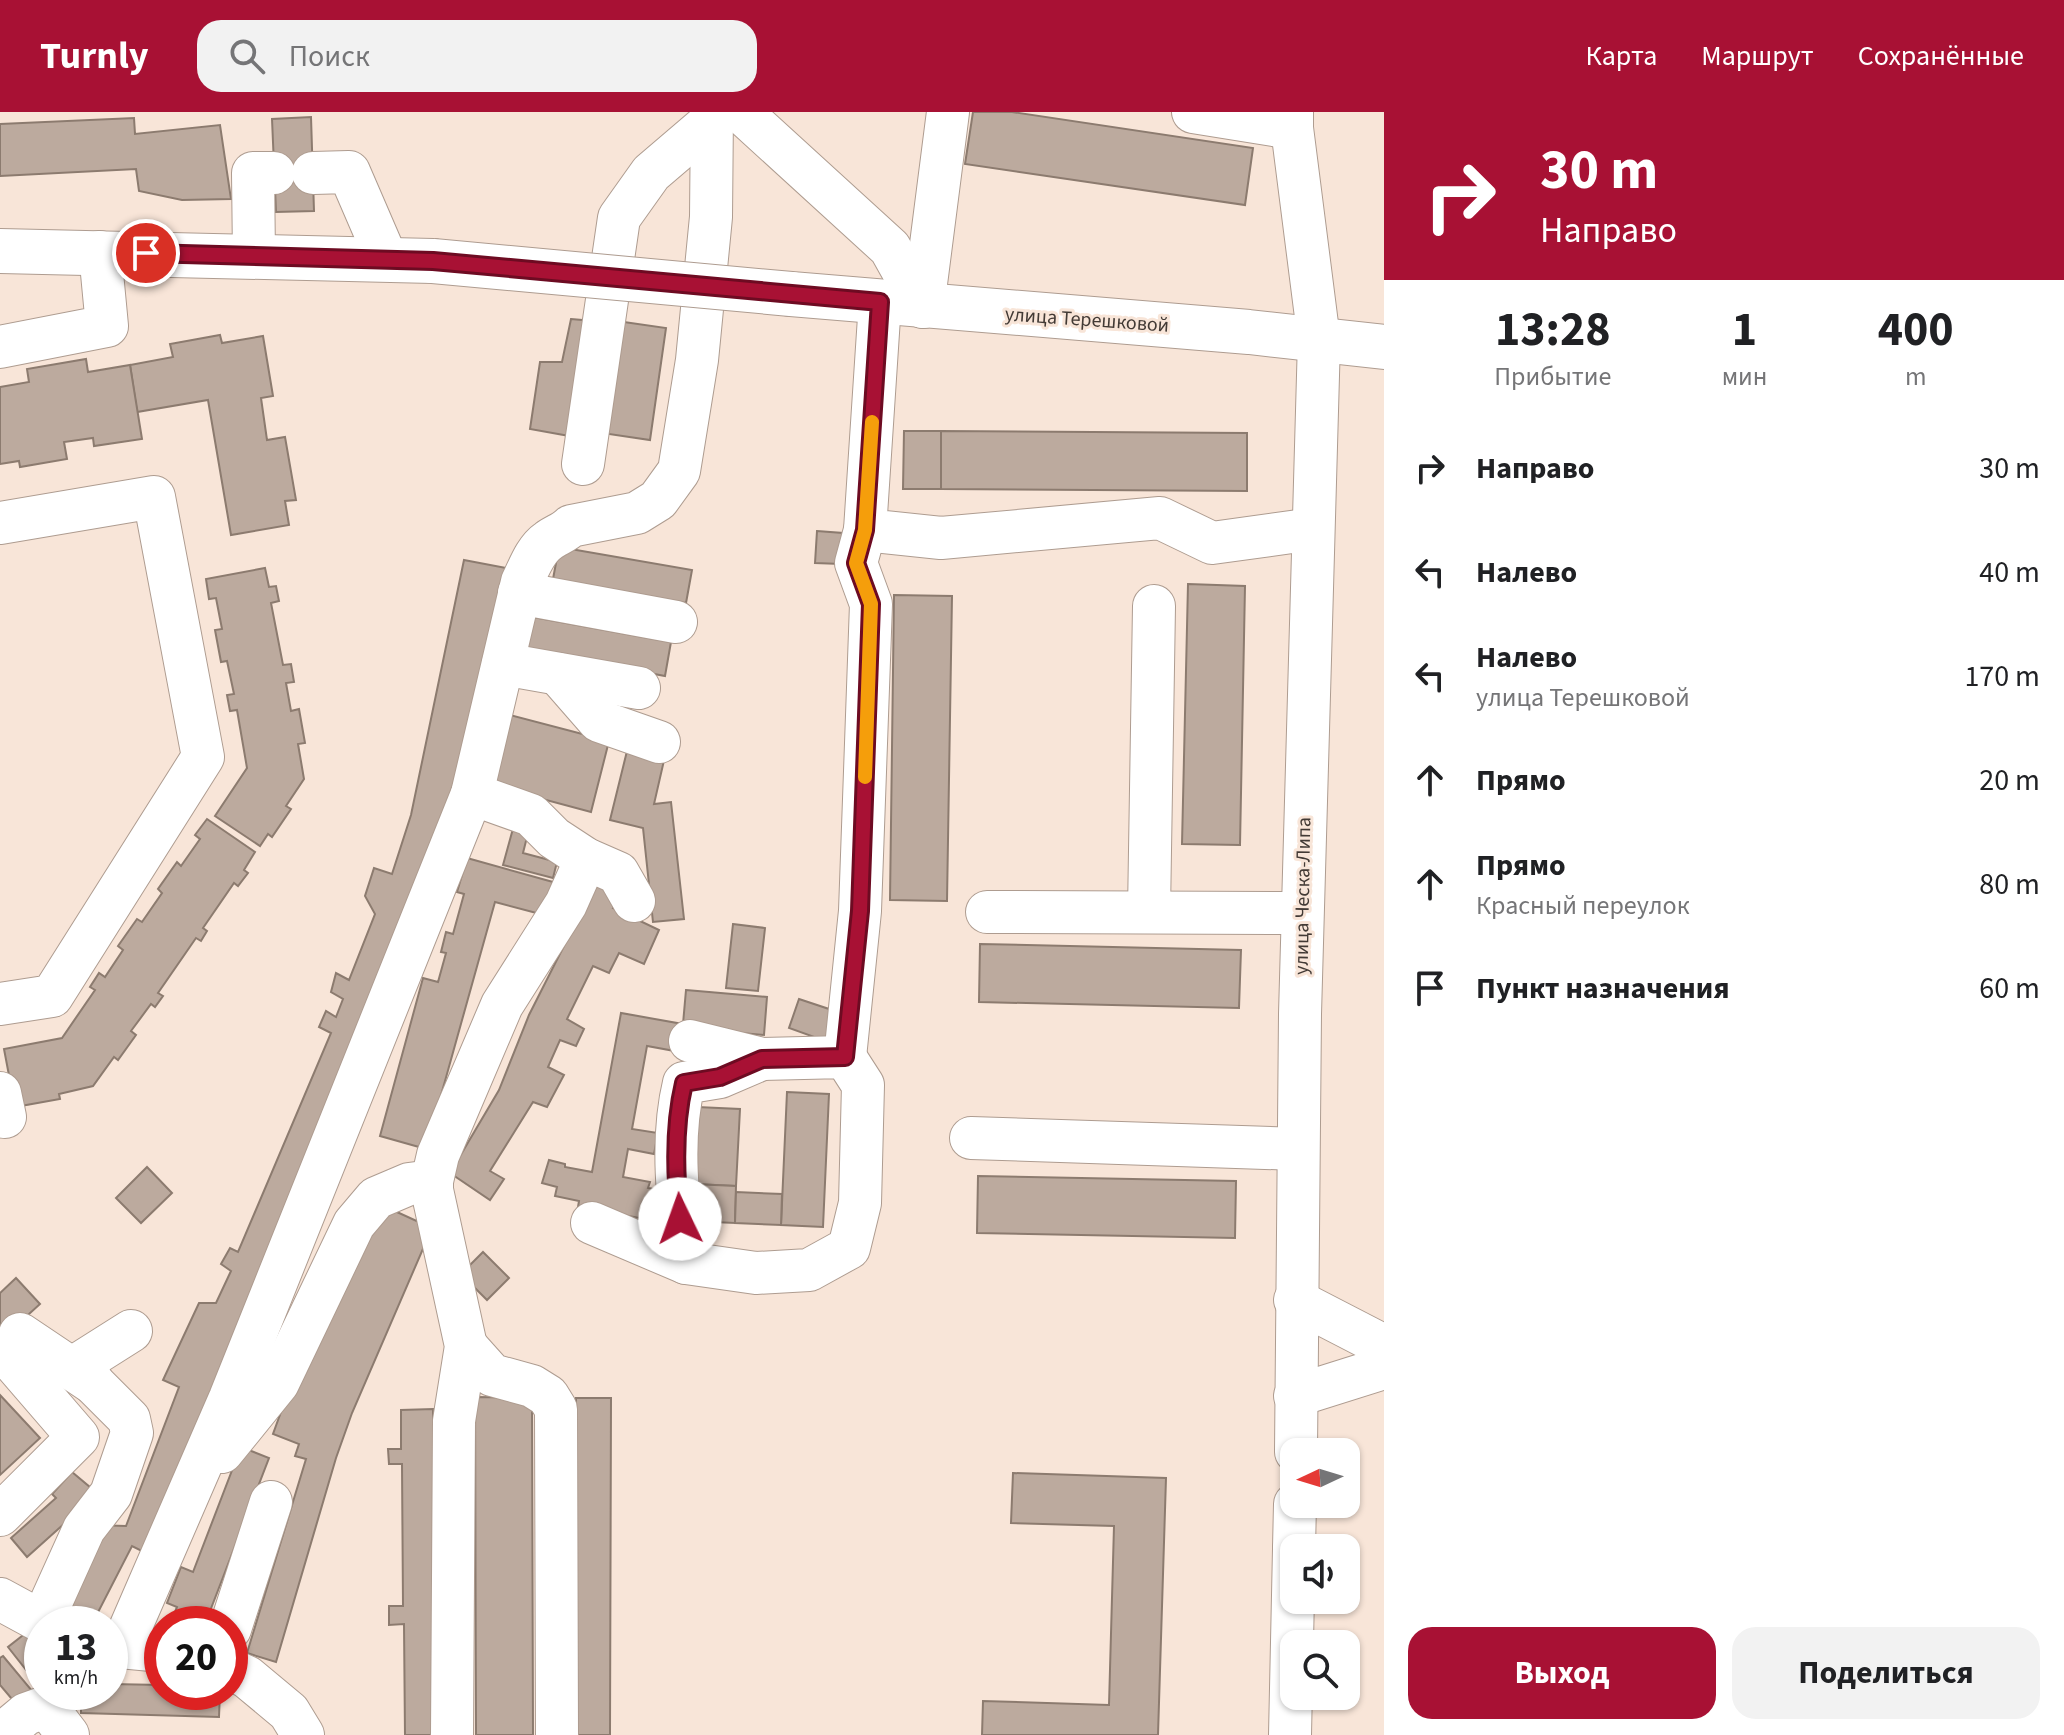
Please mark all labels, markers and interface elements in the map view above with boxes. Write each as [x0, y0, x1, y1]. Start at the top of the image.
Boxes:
search box [197, 20, 757, 92]
text: Turnly [40, 29, 149, 83]
icon: search [225, 34, 269, 78]
text: Поиск [289, 35, 370, 78]
text: Карта [1586, 36, 1657, 76]
text: Маршрут [1701, 36, 1814, 76]
text: Сохранённые [1858, 36, 2024, 76]
text: 30 m [1540, 131, 1658, 210]
icon: right [1408, 144, 1512, 248]
text: Направо [1540, 205, 1677, 256]
pin [112, 219, 180, 287]
icon: arrive [124, 231, 168, 275]
text: 13:28 [1495, 296, 1611, 364]
text: 1 [1732, 296, 1757, 364]
text: 400 [1878, 296, 1954, 364]
street label: улица Терешковой [1004, 300, 1170, 340]
text: Прибытие [1494, 358, 1611, 395]
text: мин [1722, 358, 1767, 395]
text: m [1905, 358, 1926, 395]
icon: right [1408, 446, 1452, 490]
text: Направо [1476, 447, 1594, 490]
text: 30 m [1979, 447, 2040, 490]
icon: left [1408, 550, 1452, 594]
text: Налево [1476, 551, 1577, 594]
text: 40 m [1979, 551, 2040, 594]
text: Налево [1476, 636, 1577, 679]
icon: left [1408, 654, 1452, 698]
text: 170 m [1964, 655, 2040, 698]
text: улица Терешковой [1476, 679, 1690, 716]
icon: ahead [1408, 758, 1452, 802]
text: Прямо [1476, 759, 1566, 802]
text: 20 m [1979, 759, 2040, 802]
street label: улица Ческа-Липа [1288, 817, 1318, 975]
text: Прямо [1476, 844, 1566, 887]
icon: ahead [1408, 862, 1452, 906]
text: 80 m [1979, 863, 2040, 906]
text: Красный переулок [1476, 887, 1690, 924]
icon: arrive [1408, 966, 1452, 1010]
text: Пункт назначения [1476, 967, 1730, 1010]
text: 60 m [1979, 967, 2040, 1010]
position arrow [638, 1177, 722, 1261]
north arrow [1280, 1438, 1360, 1518]
map controls [1280, 1438, 1360, 1710]
button: sound [1280, 1534, 1360, 1614]
speed limit sign: 20 [144, 1606, 248, 1710]
text: 13 [55, 1619, 97, 1676]
button: Выход [1408, 1627, 1716, 1719]
button: Поделиться [1732, 1627, 2040, 1719]
button: search [1280, 1630, 1360, 1710]
text: km/h [54, 1664, 98, 1692]

